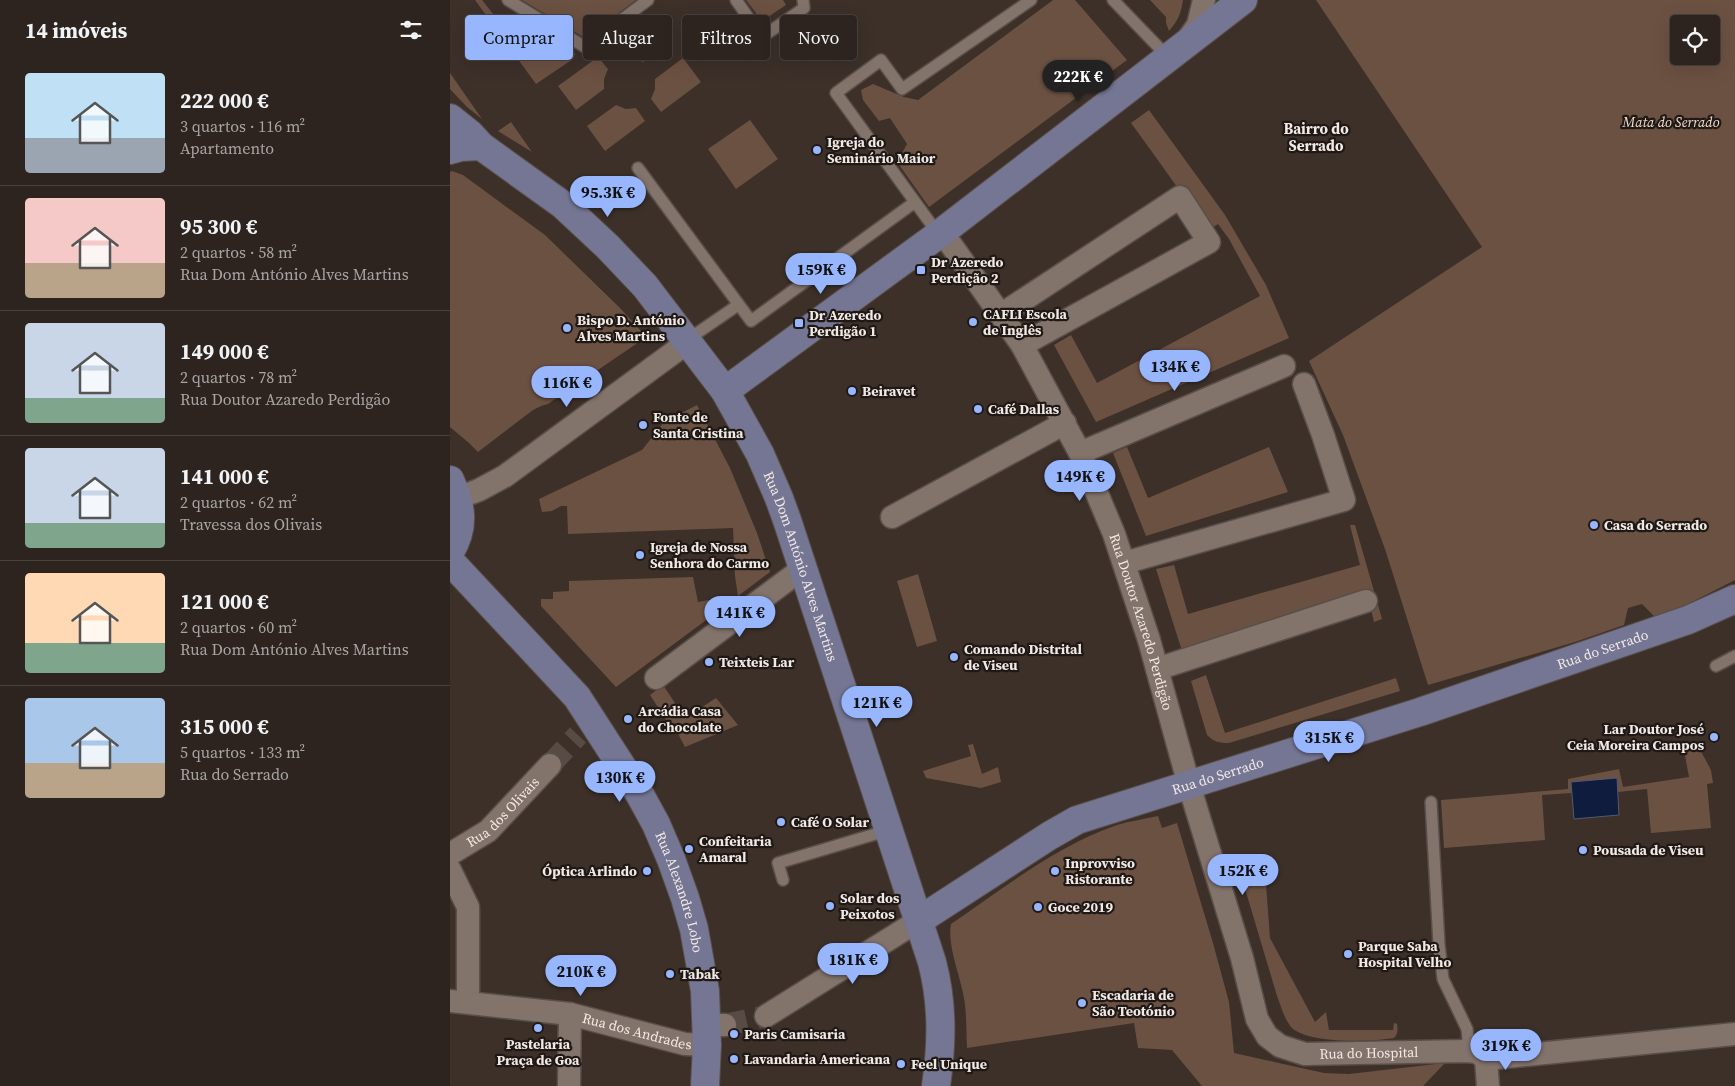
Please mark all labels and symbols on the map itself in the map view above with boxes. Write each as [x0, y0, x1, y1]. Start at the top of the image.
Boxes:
pin: 222K € [1037, 59, 1119, 102]
park label: Mata do Serrado [1622, 112, 1720, 132]
district label: Bairro do Serrado [1283, 118, 1349, 156]
place label: Igreja do Seminário Maior [827, 132, 936, 168]
marker: Igreja do Seminário Maior [811, 144, 823, 156]
pin: 95.3K € [562, 176, 654, 218]
pin: 159K € [780, 252, 862, 295]
place label: Dr Azeredo Perdição 2 [931, 252, 1003, 288]
marker: Dr Azeredo Perdição 2 [915, 264, 927, 276]
place label: CAFLI Escola de Inglês [983, 304, 1068, 340]
place label: Dr Azeredo Perdigão 1 [809, 305, 881, 341]
place label: Bispo D. António Alves Martins [577, 310, 685, 346]
marker: CAFLI Escola de Inglês [967, 316, 979, 328]
marker: Dr Azeredo Perdigão 1 [793, 317, 805, 329]
marker: Bispo D. António Alves Martins [561, 322, 573, 334]
pin: 134K € [1134, 350, 1216, 392]
pin: 116K € [526, 366, 608, 408]
place label: Beiravet [862, 381, 917, 401]
marker: Beiravet [846, 385, 858, 397]
place label: Café Dallas [988, 399, 1060, 419]
marker: Café Dallas [972, 403, 984, 415]
place label: Fonte de Santa Cristina [653, 407, 744, 443]
marker: Fonte de Santa Cristina [637, 419, 649, 431]
pin: 149K € [1039, 460, 1121, 502]
street label: Rua Dom António Alves Martins [759, 468, 843, 664]
place label: Casa do Serrado [1604, 515, 1707, 535]
marker: Casa do Serrado [1588, 519, 1600, 531]
street label: Rua Doutor Azaredo Perdigão [1105, 531, 1178, 713]
place label: Igreja de Nossa Senhora do Carmo [650, 537, 769, 573]
marker: Igreja de Nossa Senhora do Carmo [634, 549, 646, 561]
pin: 141K € [699, 596, 781, 638]
street label: Rua do Serrado [1554, 624, 1651, 674]
place label: Comando Distrital de Viseu [964, 639, 1083, 675]
marker: Comando Distrital de Viseu [948, 651, 960, 663]
place label: Teixteis Lar [719, 652, 795, 672]
marker: Teixteis Lar [703, 656, 715, 668]
pin: 121K € [836, 686, 918, 728]
place label: Arcádia Casa do Chocolate [638, 701, 722, 737]
marker: Arcádia Casa do Chocolate [622, 713, 634, 725]
place label: Lar Doutor José Ceia Moreira Campos [1567, 719, 1705, 755]
pin: 315K € [1288, 720, 1370, 763]
marker: Lar Doutor José Ceia Moreira Campos [1708, 731, 1720, 743]
street label: Rua do Serrado [1169, 752, 1267, 800]
pin: 130K € [579, 760, 661, 803]
street label: Rua dos Olivais [462, 772, 544, 852]
place label: Café O Solar [791, 812, 869, 832]
marker: Café O Solar [775, 816, 787, 828]
street label: Rua Alexandre Lobo [650, 828, 708, 955]
place label: Confeitaria Amaral [699, 831, 772, 867]
place label: Pousada de Viseu [1593, 840, 1704, 860]
marker: Confeitaria Amaral [683, 843, 695, 855]
marker: Pousada de Viseu [1577, 844, 1589, 856]
place label: Inprovviso Ristorante [1065, 853, 1135, 889]
pin: 152K € [1202, 854, 1284, 896]
place label: Óptica Arlindo [542, 861, 637, 881]
marker: Óptica Arlindo [641, 865, 653, 877]
marker: Inprovviso Ristorante [1049, 865, 1061, 877]
place label: Solar dos Peixotos [840, 888, 900, 924]
place label: Goce 2019 [1048, 897, 1114, 917]
marker: Solar dos Peixotos [824, 900, 836, 912]
marker: Goce 2019 [1032, 901, 1044, 913]
place label: Parque Saba Hospital Velho [1358, 936, 1451, 972]
pin: 181K € [812, 942, 894, 985]
marker: Parque Saba Hospital Velho [1342, 948, 1354, 960]
pin: 210K € [540, 954, 622, 997]
place label: Tabak [680, 964, 720, 984]
marker: Tabak [664, 968, 676, 980]
place label: Escadaria de São Teotónio [1092, 985, 1175, 1021]
marker: Escadaria de São Teotónio [1076, 997, 1088, 1009]
street label: Rua dos Andrades [580, 1008, 692, 1054]
marker: Pastelaria Praça de Goa [532, 1022, 544, 1034]
place label: Paris Camisaria [744, 1024, 846, 1044]
marker: Paris Camisaria [728, 1028, 740, 1040]
pin: 319K € [1465, 1028, 1547, 1071]
place label: Pastelaria Praça de Goa [497, 1034, 580, 1070]
street label: Rua do Hospital [1319, 1042, 1419, 1064]
place label: Lavandaria Americana [744, 1049, 891, 1069]
marker: Lavandaria Americana [728, 1053, 740, 1065]
place label: Feel Unique [911, 1054, 987, 1074]
marker: Feel Unique [895, 1058, 907, 1070]

